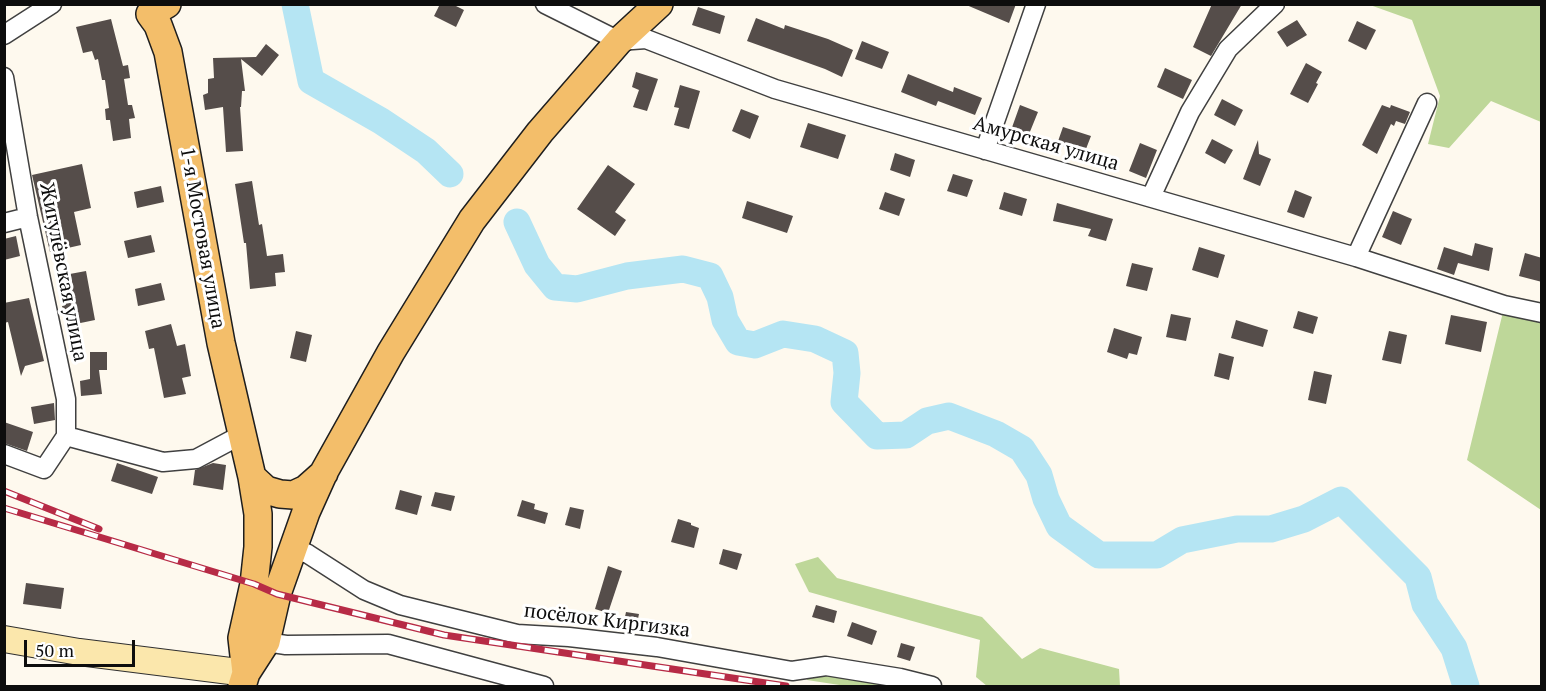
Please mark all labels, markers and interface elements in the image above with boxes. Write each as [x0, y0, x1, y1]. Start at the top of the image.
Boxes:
street label: Амурская улица [970, 112, 1122, 176]
street label: 1-я Мостовая улица [174, 145, 230, 331]
street label: Жигулёвская улица [34, 181, 92, 363]
street label: посёлок Киргизка [523, 599, 691, 643]
scale bar [27, 628, 138, 666]
text: 50 m [35, 638, 74, 662]

